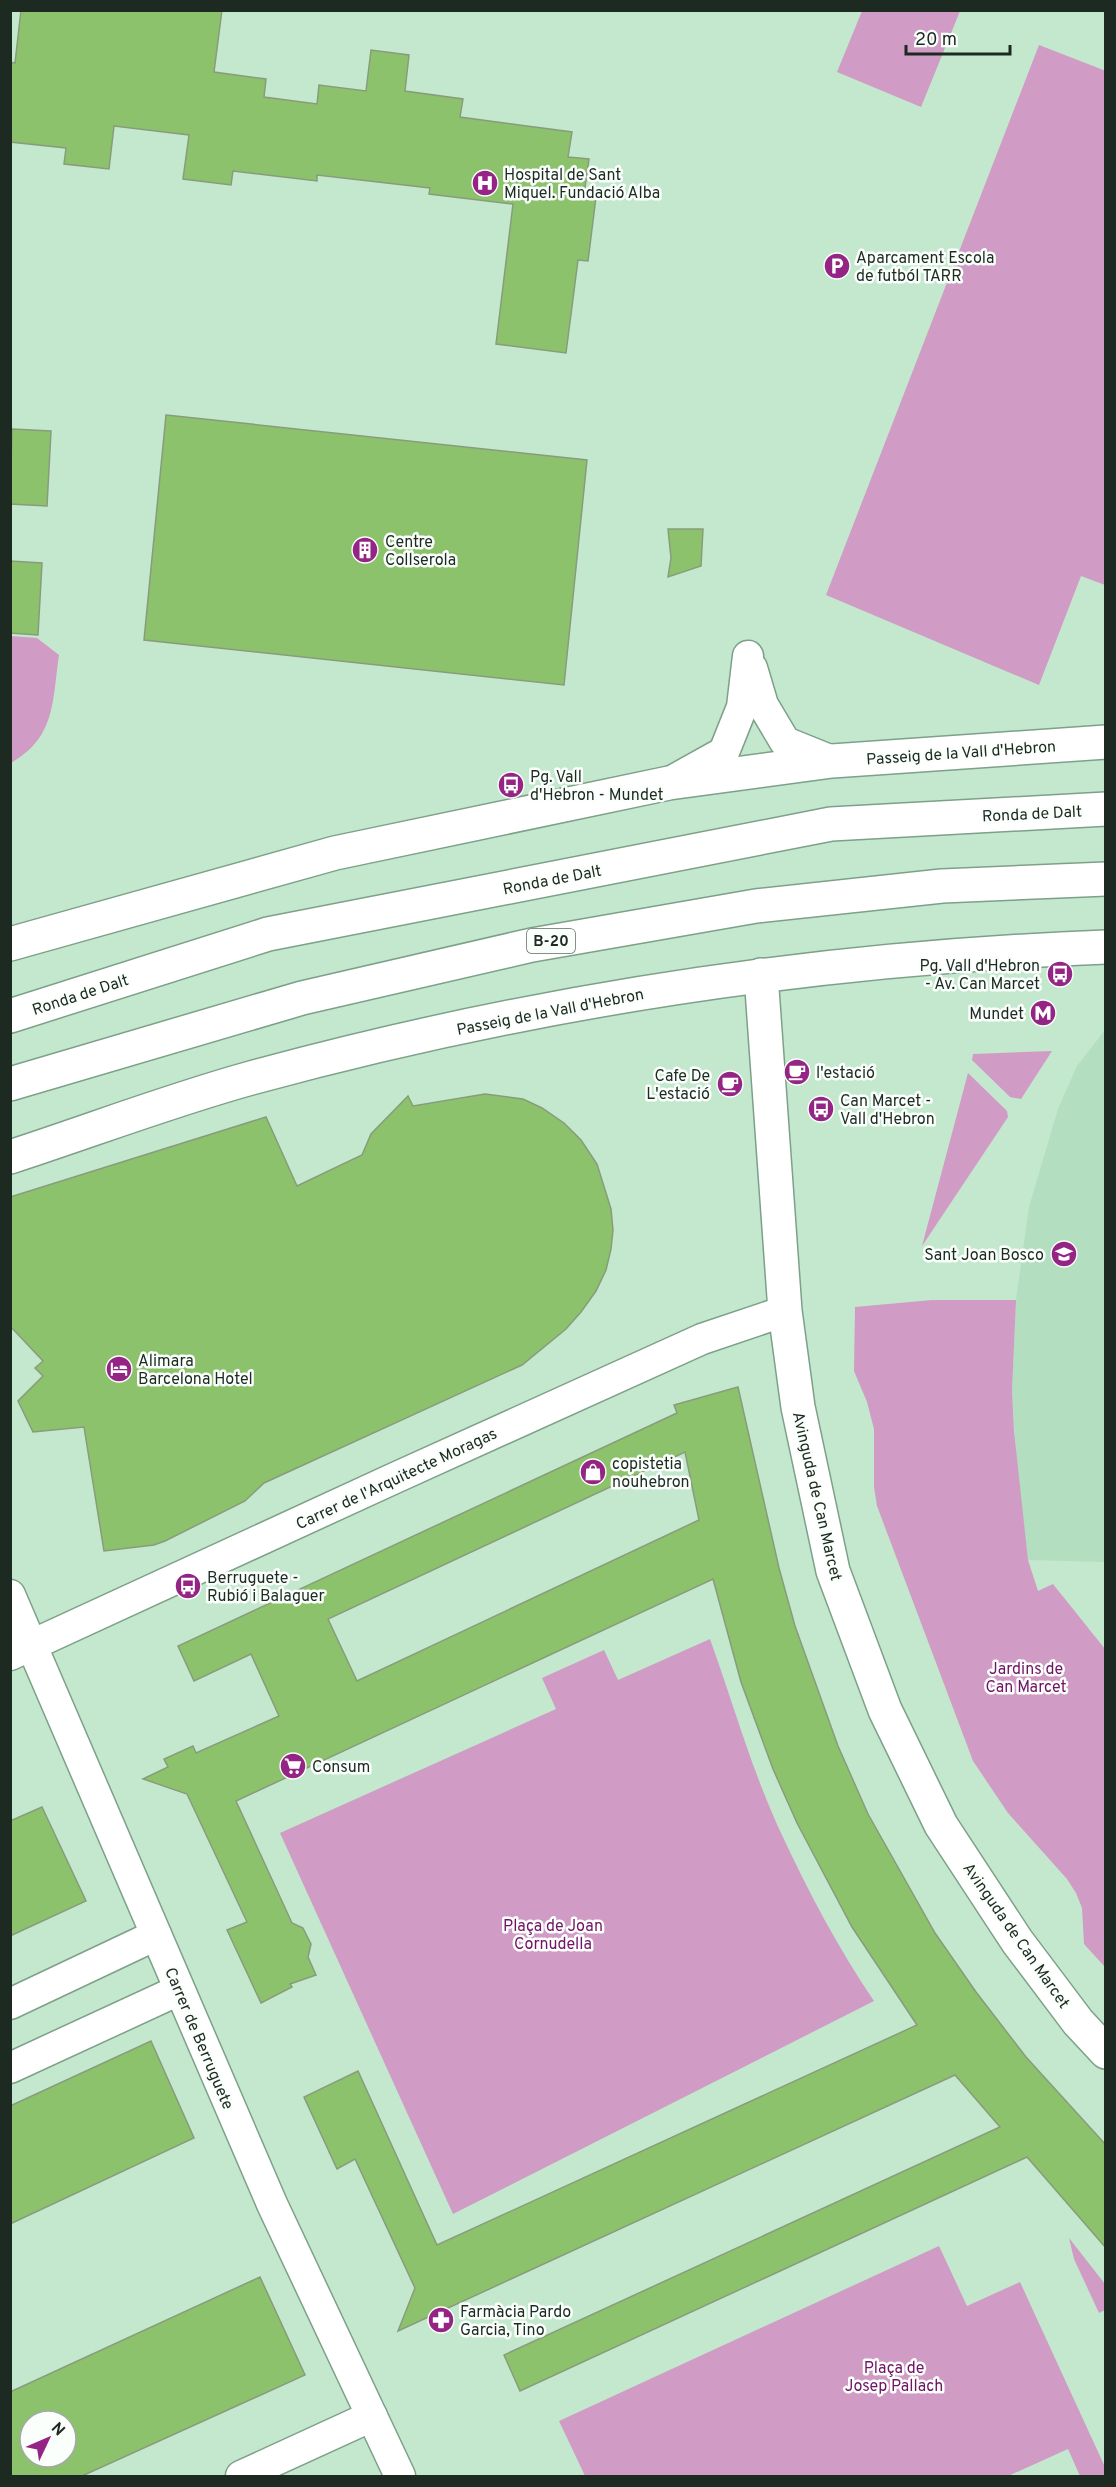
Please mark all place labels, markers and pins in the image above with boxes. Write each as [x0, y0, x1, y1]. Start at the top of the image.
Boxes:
place label: Hospital de Sant Miquel. Fundació Alba [504, 166, 660, 204]
hospital icon: Hospital de Sant Miquel. Fundació Alba [470, 168, 500, 198]
place label: Aparcament Escola de futból TARR [856, 249, 994, 287]
parking icon: Aparcament Escola de futból TARR [822, 251, 852, 281]
place label: Centre Collserola [385, 533, 456, 571]
building icon: Centre Collserola [350, 535, 380, 565]
place label: Pg. Vall d'Hebron - Mundet [530, 768, 663, 806]
bus stop icon: Pg. Vall d'Hebron - Mundet [496, 770, 526, 800]
place label: Pg. Vall d'Hebron - Av. Can Marcet [919, 957, 1040, 995]
bus stop icon: Pg. Vall d'Hebron - Av. Can Marcet [1045, 959, 1075, 989]
metro station icon: Mundet [1028, 998, 1058, 1028]
place label: Mundet [969, 1005, 1024, 1025]
cafe icon: l'estació [782, 1057, 812, 1087]
place label: l'estació [816, 1064, 875, 1084]
place label: Cafe De L'estació [646, 1067, 710, 1105]
cafe icon: Cafe De L'estació [715, 1069, 745, 1099]
place label: Can Marcet - Vall d'Hebron [840, 1092, 935, 1130]
bus stop icon: Can Marcet - Vall d'Hebron [806, 1094, 836, 1124]
school or university icon: Sant Joan Bosco [1049, 1239, 1079, 1269]
place label: Sant Joan Bosco [924, 1246, 1044, 1266]
place label: Alimara Barcelona Hotel [138, 1352, 253, 1390]
hotel icon: Alimara Barcelona Hotel [104, 1354, 134, 1384]
place label: copistetia nouhebron [612, 1455, 690, 1493]
shop icon: copistetia nouhebron [578, 1457, 608, 1487]
place label: Berruguete - Rubió i Balaguer [207, 1569, 325, 1607]
bus stop icon: Berruguete - Rubió i Balaguer [173, 1571, 203, 1601]
supermarket icon: Consum [278, 1751, 308, 1781]
place label: Consum [312, 1758, 370, 1778]
place label: Farmàcia Pardo Garcia, Tino [460, 2303, 571, 2341]
pharmacy icon: Farmàcia Pardo Garcia, Tino [426, 2305, 456, 2335]

